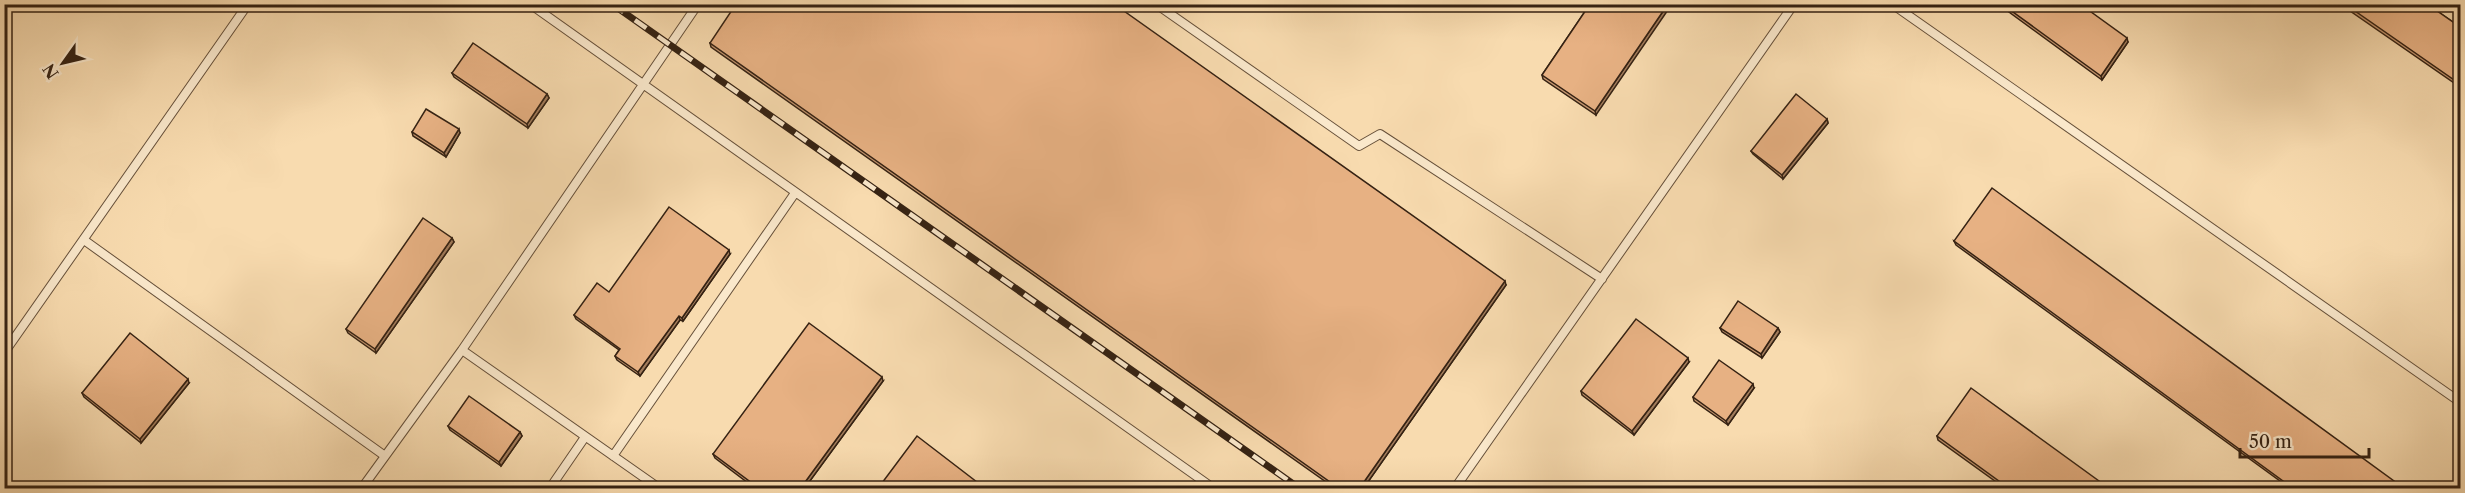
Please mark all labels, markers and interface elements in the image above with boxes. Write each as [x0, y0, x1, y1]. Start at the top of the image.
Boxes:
north arrow [33, 33, 93, 93]
text: N [38, 60, 63, 83]
scale bar [2240, 421, 2369, 459]
text: 50 m [2249, 431, 2292, 453]

